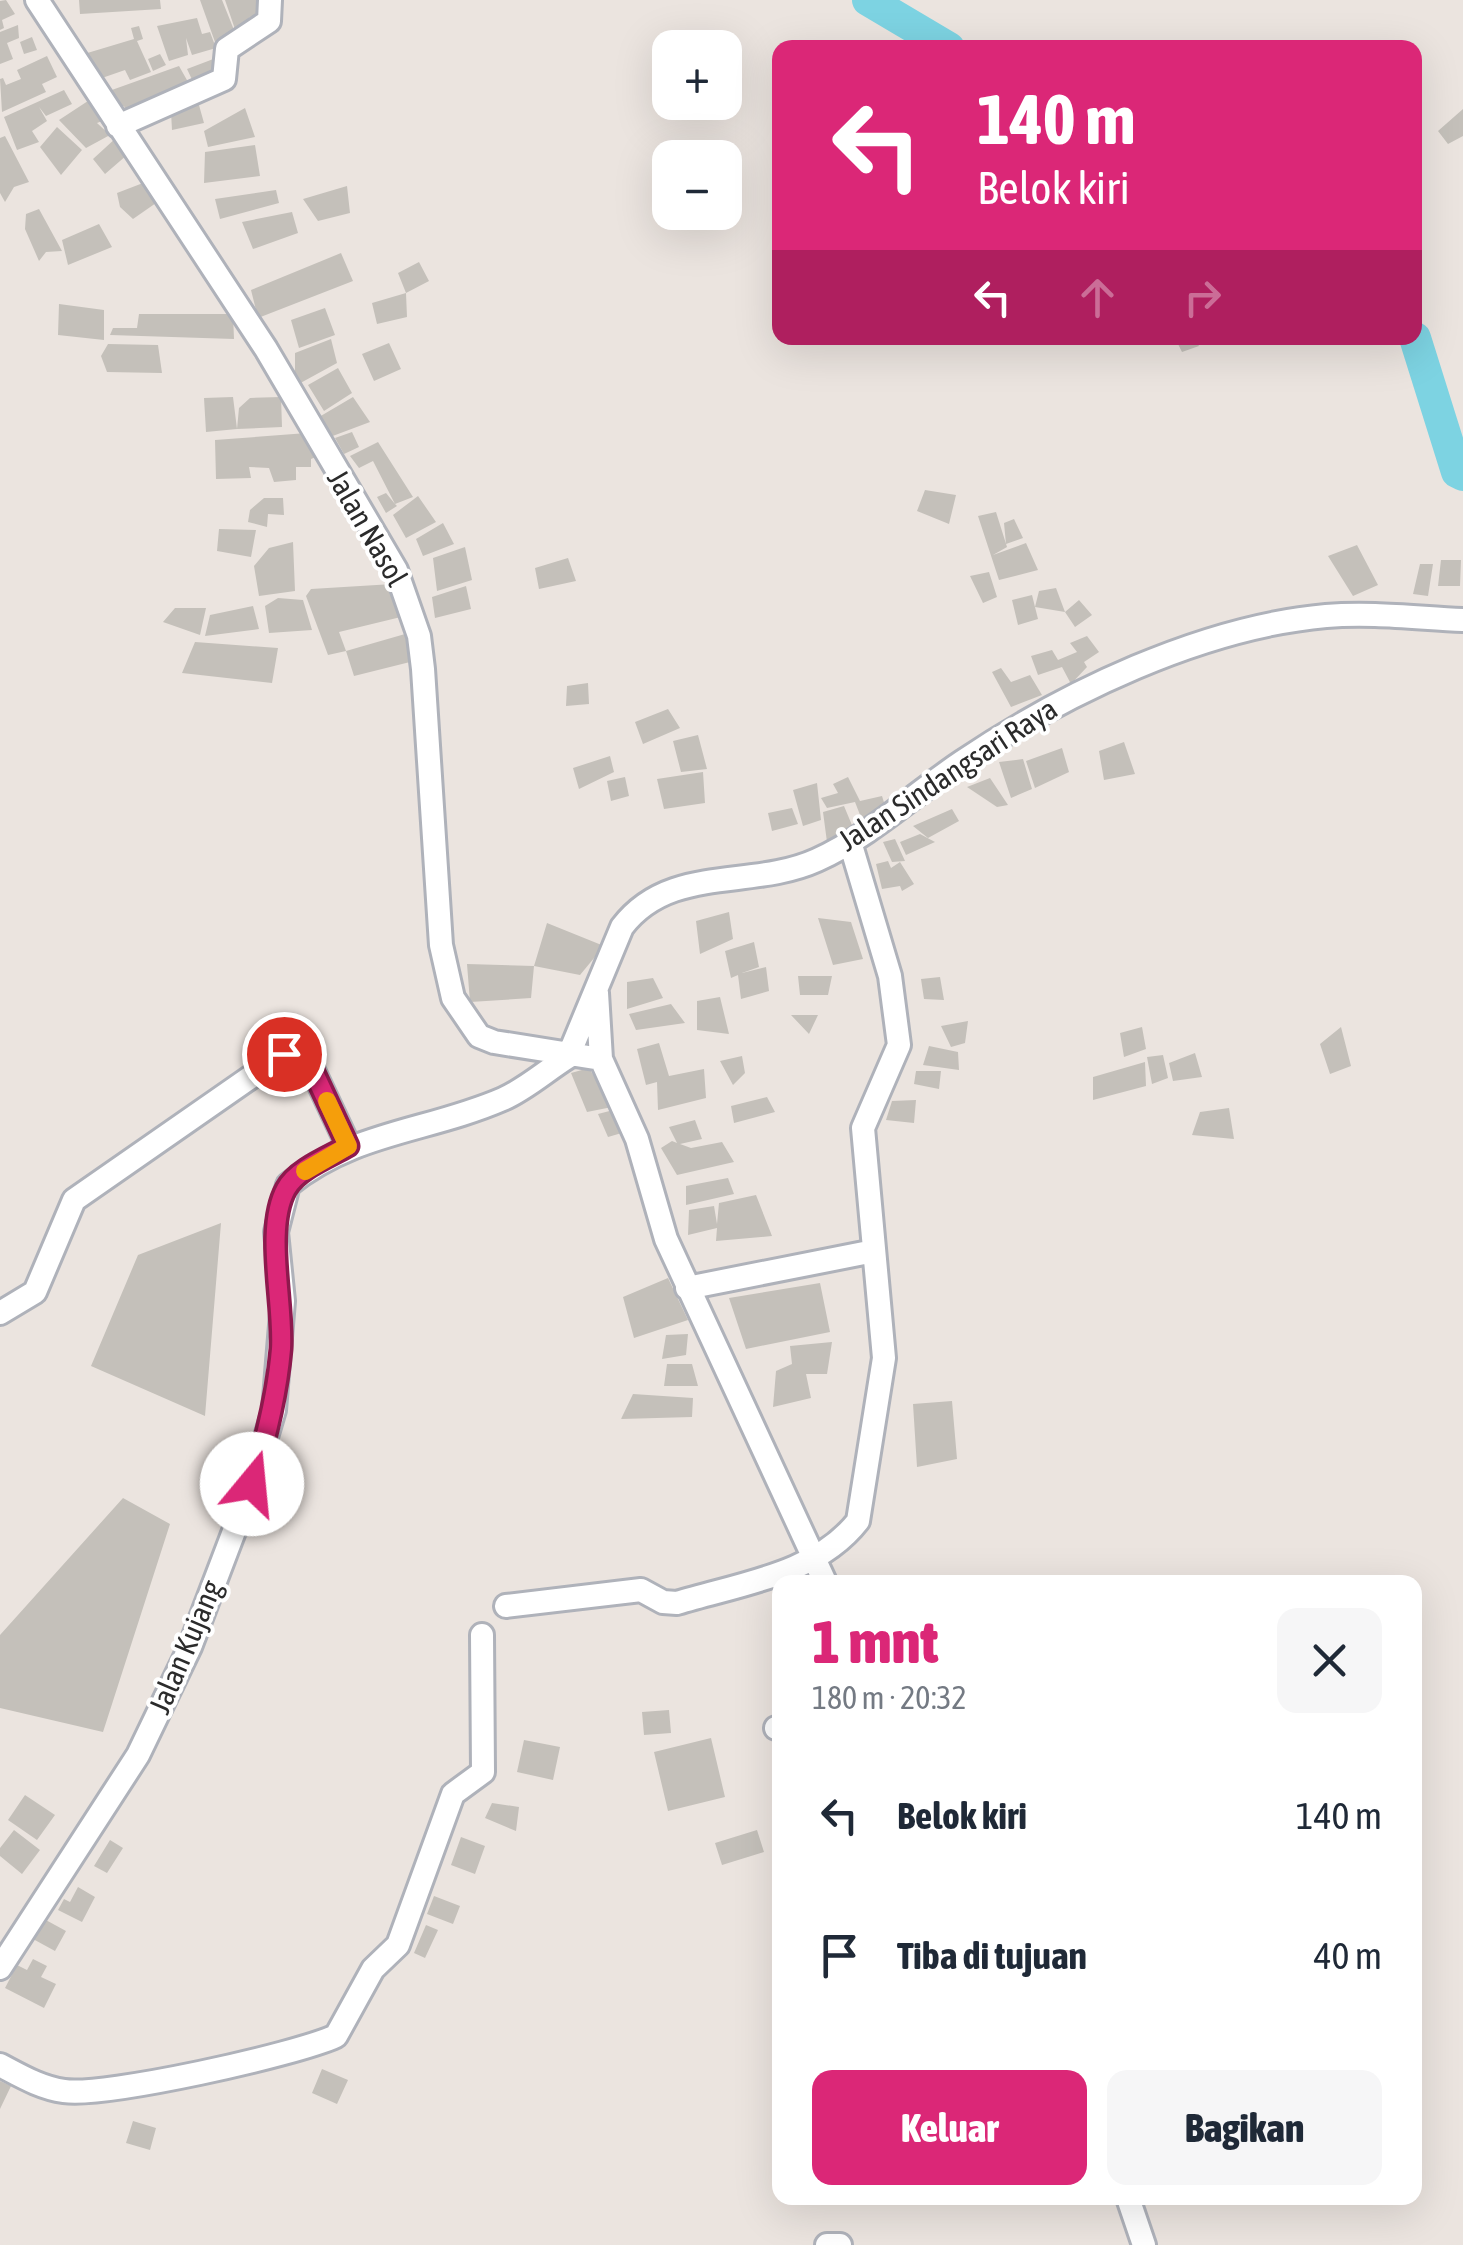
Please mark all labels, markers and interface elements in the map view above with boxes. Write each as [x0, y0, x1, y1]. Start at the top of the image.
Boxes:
map controls [652, 30, 742, 230]
button: + [652, 30, 742, 120]
text: 140 m [977, 79, 1136, 159]
icon: left [812, 80, 942, 210]
button: − [652, 140, 742, 230]
text: Belok kiri [977, 162, 1130, 214]
icon: left [965, 270, 1020, 325]
icon: ahead [1070, 270, 1125, 325]
icon: right [1175, 270, 1230, 325]
street label: Jalan Nasol [321, 463, 415, 592]
street label: Jalan Sindangsari Raya [832, 691, 1063, 857]
pin [242, 1012, 327, 1097]
icon: arrive [257, 1027, 312, 1082]
position arrow [200, 1432, 304, 1536]
street label: Jalan Kujang [142, 1575, 228, 1718]
text: 1 mnt [812, 1607, 938, 1676]
button: close [1277, 1608, 1382, 1713]
text: 180 m · 20:32 [812, 1679, 967, 1716]
icon: left [812, 1788, 867, 1843]
text: Belok kiri [897, 1794, 1027, 1837]
text: 140 m [1296, 1794, 1382, 1837]
icon: arrive [812, 1928, 867, 1983]
text: Tiba di tujuan [897, 1934, 1087, 1977]
text: 40 m [1314, 1934, 1382, 1977]
button: Keluar [812, 2070, 1087, 2185]
button: Bagikan [1107, 2070, 1382, 2185]

